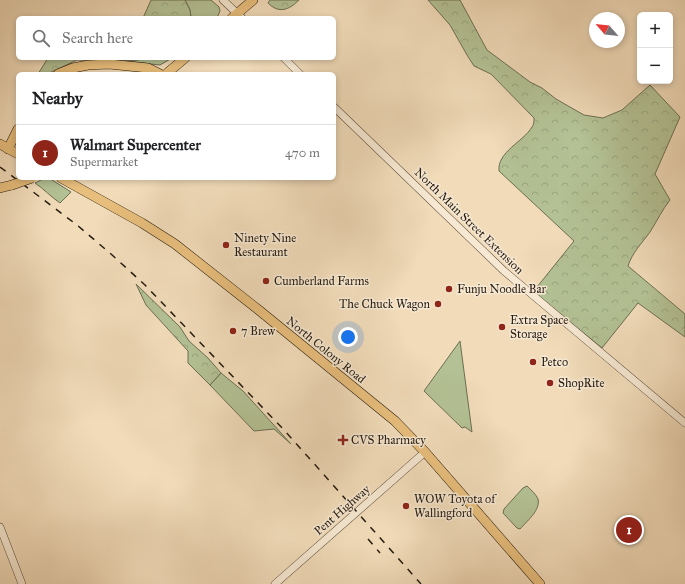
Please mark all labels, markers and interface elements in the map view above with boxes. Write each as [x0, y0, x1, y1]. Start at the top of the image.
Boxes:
north arrow [589, 12, 625, 48]
map controls [637, 12, 673, 84]
button: + [637, 12, 673, 48]
search box [16, 16, 336, 60]
icon: search [30, 27, 52, 49]
text: Search here [62, 29, 133, 47]
button: − [637, 48, 673, 84]
text: Nearby [32, 88, 83, 109]
text: Walmart Supercenter [70, 136, 201, 154]
text: 1 [42, 145, 48, 161]
text: 470 m [285, 145, 320, 161]
text: Supermarket [70, 154, 138, 170]
street label: North Main Street Extension [412, 165, 527, 277]
place label: Ninety Nine Restaurant [234, 231, 296, 259]
marker: Ninety Nine Restaurant [221, 240, 231, 250]
place label: Cumberland Farms [274, 274, 369, 288]
marker: Cumberland Farms [261, 276, 271, 286]
place label: Funju Noodle Bar [457, 282, 547, 296]
marker: Funju Noodle Bar [444, 284, 454, 294]
place label: The Chuck Wagon [339, 297, 431, 312]
marker: The Chuck Wagon [433, 299, 443, 309]
place label: Extra Space Storage [510, 313, 568, 342]
street label: North Colony Road [284, 314, 368, 386]
marker: Extra Space Storage [497, 322, 507, 332]
place label: 7 Brew [241, 324, 275, 338]
marker: 7 Brew [228, 326, 238, 336]
your location [338, 327, 358, 347]
place label: Petco [541, 355, 568, 369]
marker: Petco [528, 357, 538, 367]
place label: ShopRite [558, 376, 604, 390]
marker: ShopRite [545, 378, 555, 388]
place label: CVS Pharmacy [351, 433, 426, 447]
marker: CVS Pharmacy [338, 435, 348, 445]
street label: Pent Highway [311, 482, 374, 539]
place label: WOW Toyota of Wallingford [414, 492, 497, 521]
marker: WOW Toyota of Wallingford [401, 501, 411, 511]
pin: 1 [616, 515, 642, 545]

